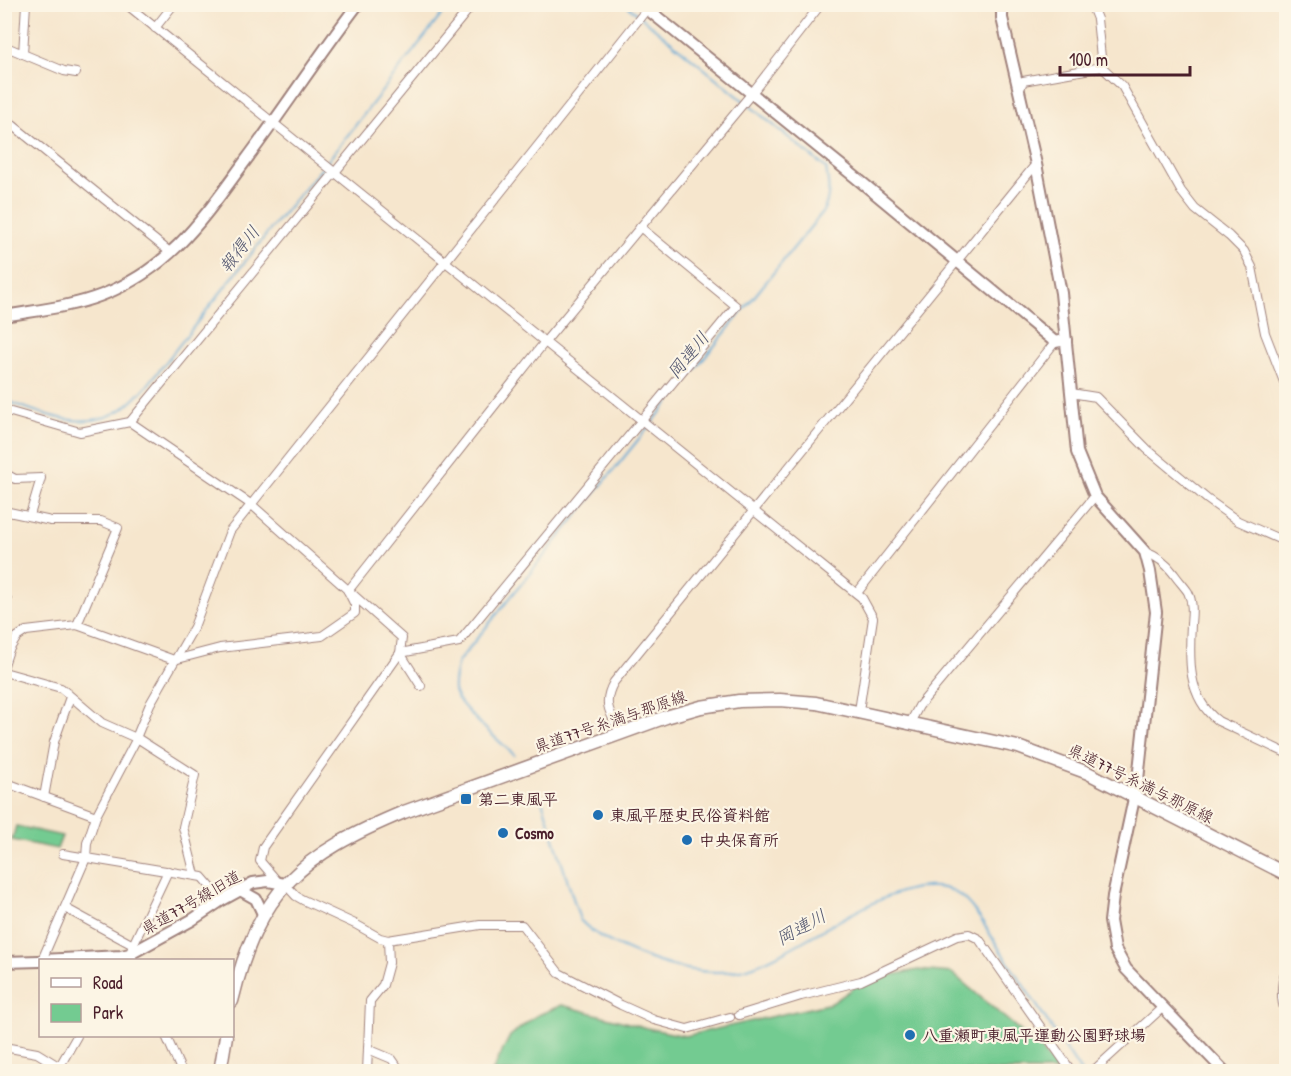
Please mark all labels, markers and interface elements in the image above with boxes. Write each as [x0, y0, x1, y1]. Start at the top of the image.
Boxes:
scale bar [1060, 39, 1190, 77]
text: 100 m [1069, 47, 1108, 72]
water label: 報得川 [213, 220, 265, 278]
water label: 岡連川 [661, 326, 715, 384]
street label: 県道77号糸満与那原線 [531, 685, 689, 757]
street label: 県道77号糸満与那原線 [1064, 738, 1218, 828]
place label: 第二東風平 [478, 788, 558, 810]
marker: 第二東風平 [459, 792, 473, 806]
place label: 東風平歴史民俗資料館 [610, 804, 770, 826]
marker: 東風平歴史民俗資料館 [591, 808, 605, 822]
place label: Cosmo [515, 822, 554, 844]
marker: Cosmo [496, 826, 510, 840]
place label: 中央保育所 [699, 829, 779, 851]
marker: 中央保育所 [680, 833, 694, 847]
street label: 県道77号線旧道 [137, 865, 245, 939]
water label: 岡連川 [771, 903, 831, 951]
legend [39, 959, 234, 1037]
text: Road [93, 970, 123, 995]
text: Park [93, 1000, 124, 1025]
place label: 八重瀬町東風平運動公園野球場 [922, 1024, 1146, 1046]
marker: 八重瀬町東風平運動公園野球場 [903, 1028, 917, 1042]

